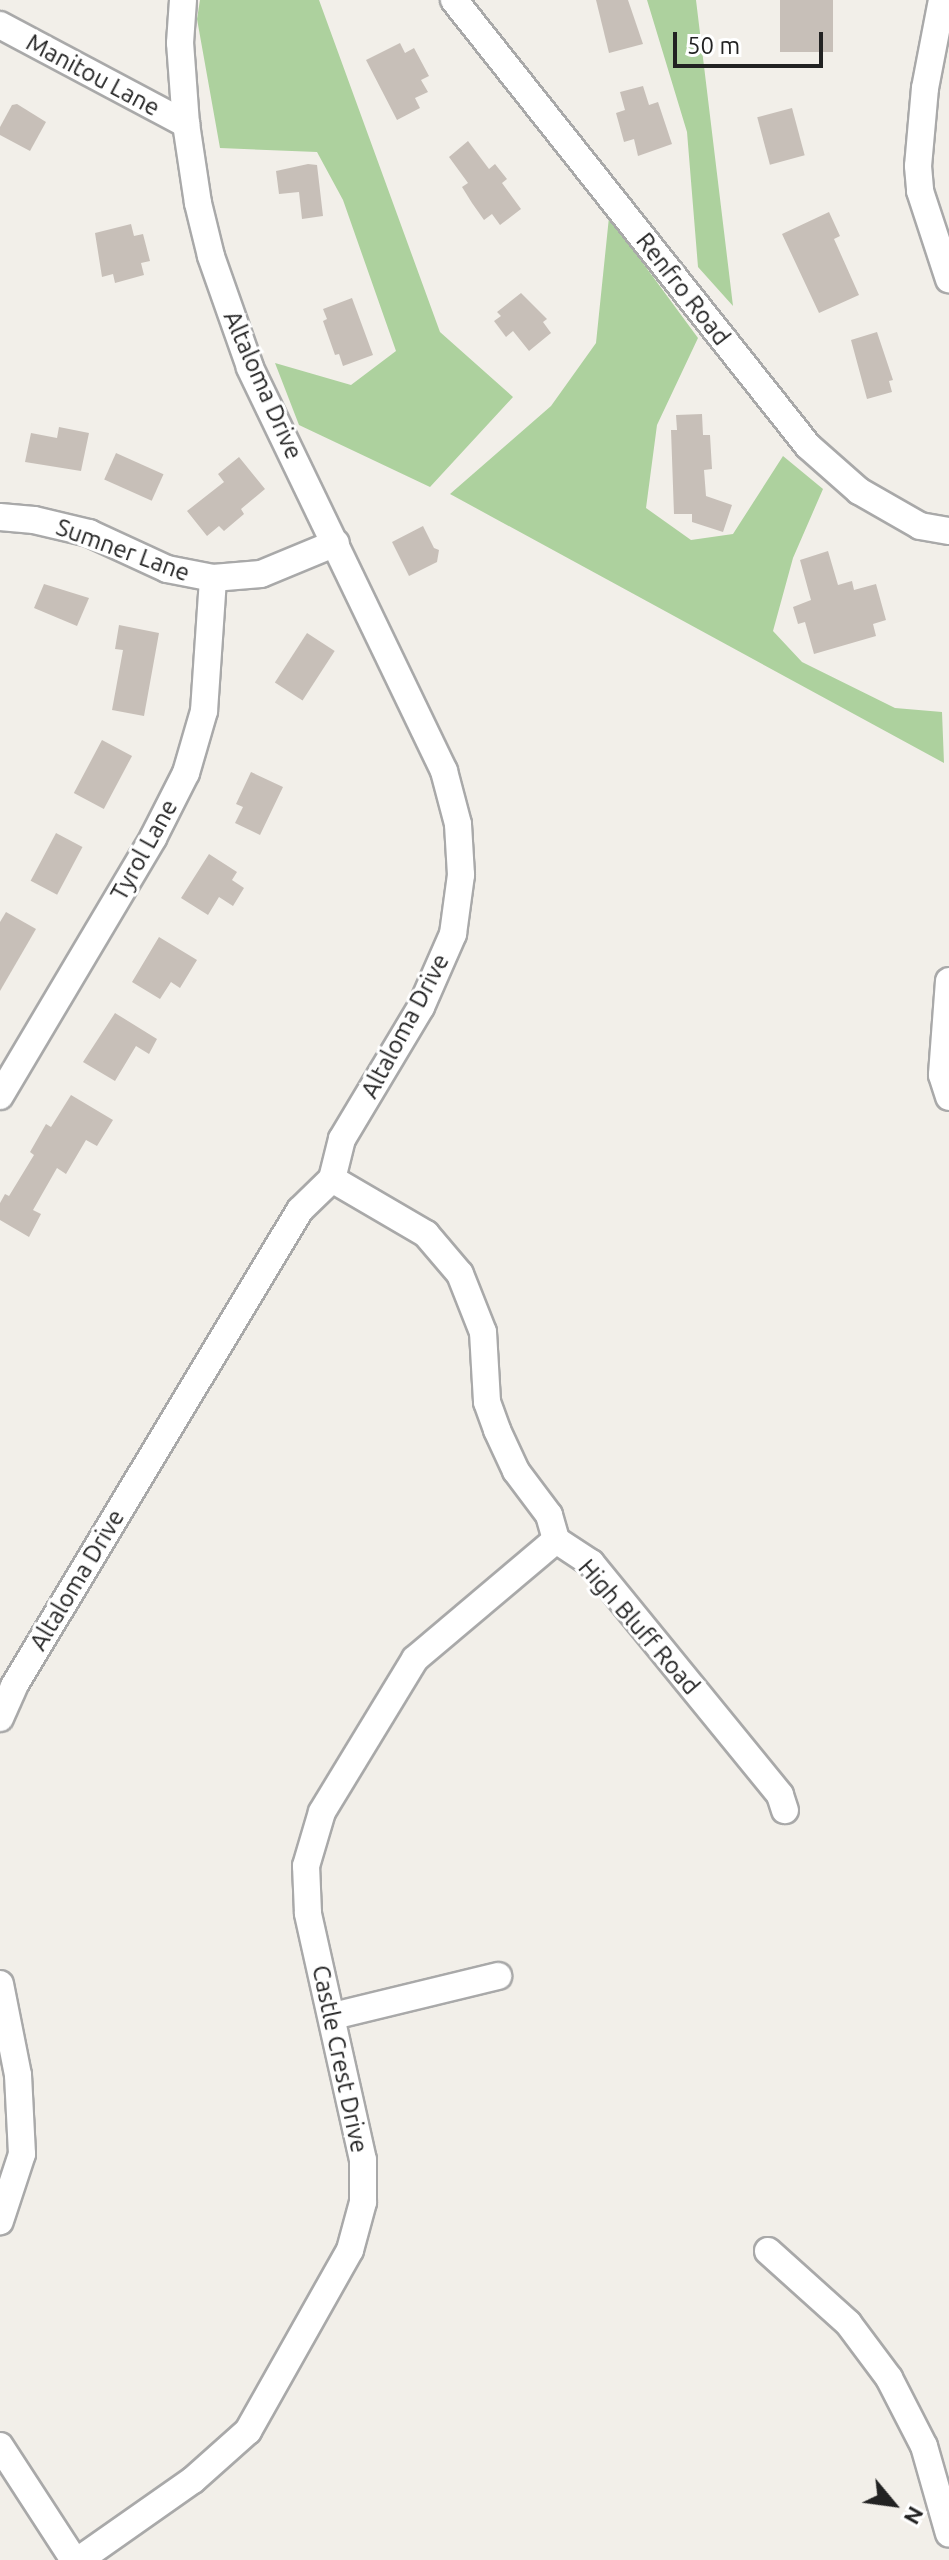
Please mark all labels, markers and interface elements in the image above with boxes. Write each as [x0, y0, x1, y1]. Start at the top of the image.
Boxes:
scale bar [677, 16, 827, 66]
street label: Manitou Lane [21, 28, 165, 122]
text: 50 m [687, 32, 740, 59]
street label: Renfro Road [630, 227, 736, 351]
street label: Altaloma Drive [217, 306, 309, 464]
street label: Sumner Lane [52, 513, 194, 587]
street label: Tyrol Lane [105, 795, 183, 905]
street label: Altaloma Drive [355, 949, 455, 1103]
street label: Altaloma Drive [24, 1504, 130, 1656]
street label: High Bluff Road [572, 1553, 706, 1701]
street label: Castle Crest Drive [306, 1963, 374, 2155]
north arrow [853, 2464, 933, 2544]
text: N [900, 2503, 929, 2529]

